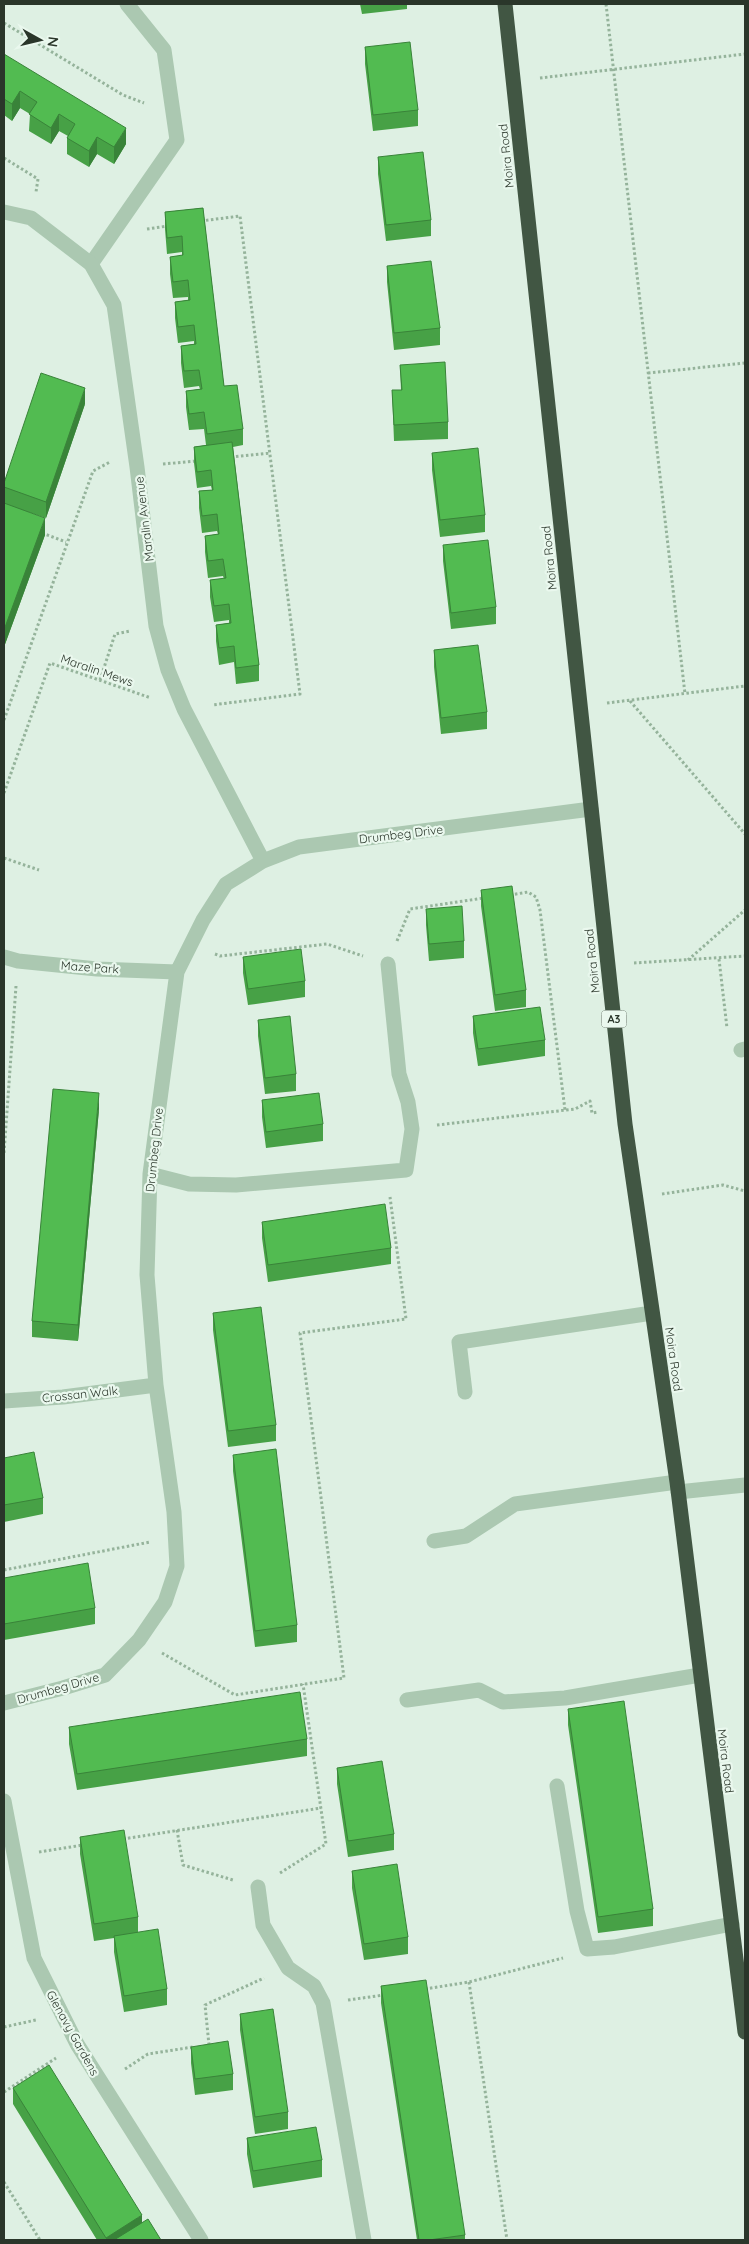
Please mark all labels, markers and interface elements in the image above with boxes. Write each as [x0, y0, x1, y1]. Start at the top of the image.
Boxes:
north arrow [15, 15, 65, 65]
text: N [43, 35, 63, 48]
street label: Moira Road [495, 123, 517, 189]
street label: Maralin Avenue [131, 475, 157, 562]
street label: Moira Road [538, 525, 560, 591]
street label: Maralin Mews [59, 651, 136, 690]
street label: Drumbeg Drive [358, 821, 444, 847]
street label: Moira Road [581, 928, 603, 994]
street label: Maze Park [60, 957, 120, 977]
road number: A3 [602, 1011, 626, 1028]
street label: Drumbeg Drive [142, 1107, 166, 1193]
street label: Moira Road [662, 1326, 686, 1392]
street label: Crossan Walk [41, 1383, 119, 1405]
street label: Drumbeg Drive [15, 1669, 101, 1707]
street label: Moira Road [715, 1728, 737, 1794]
street label: Glenavy Gardens [43, 1988, 103, 2079]

